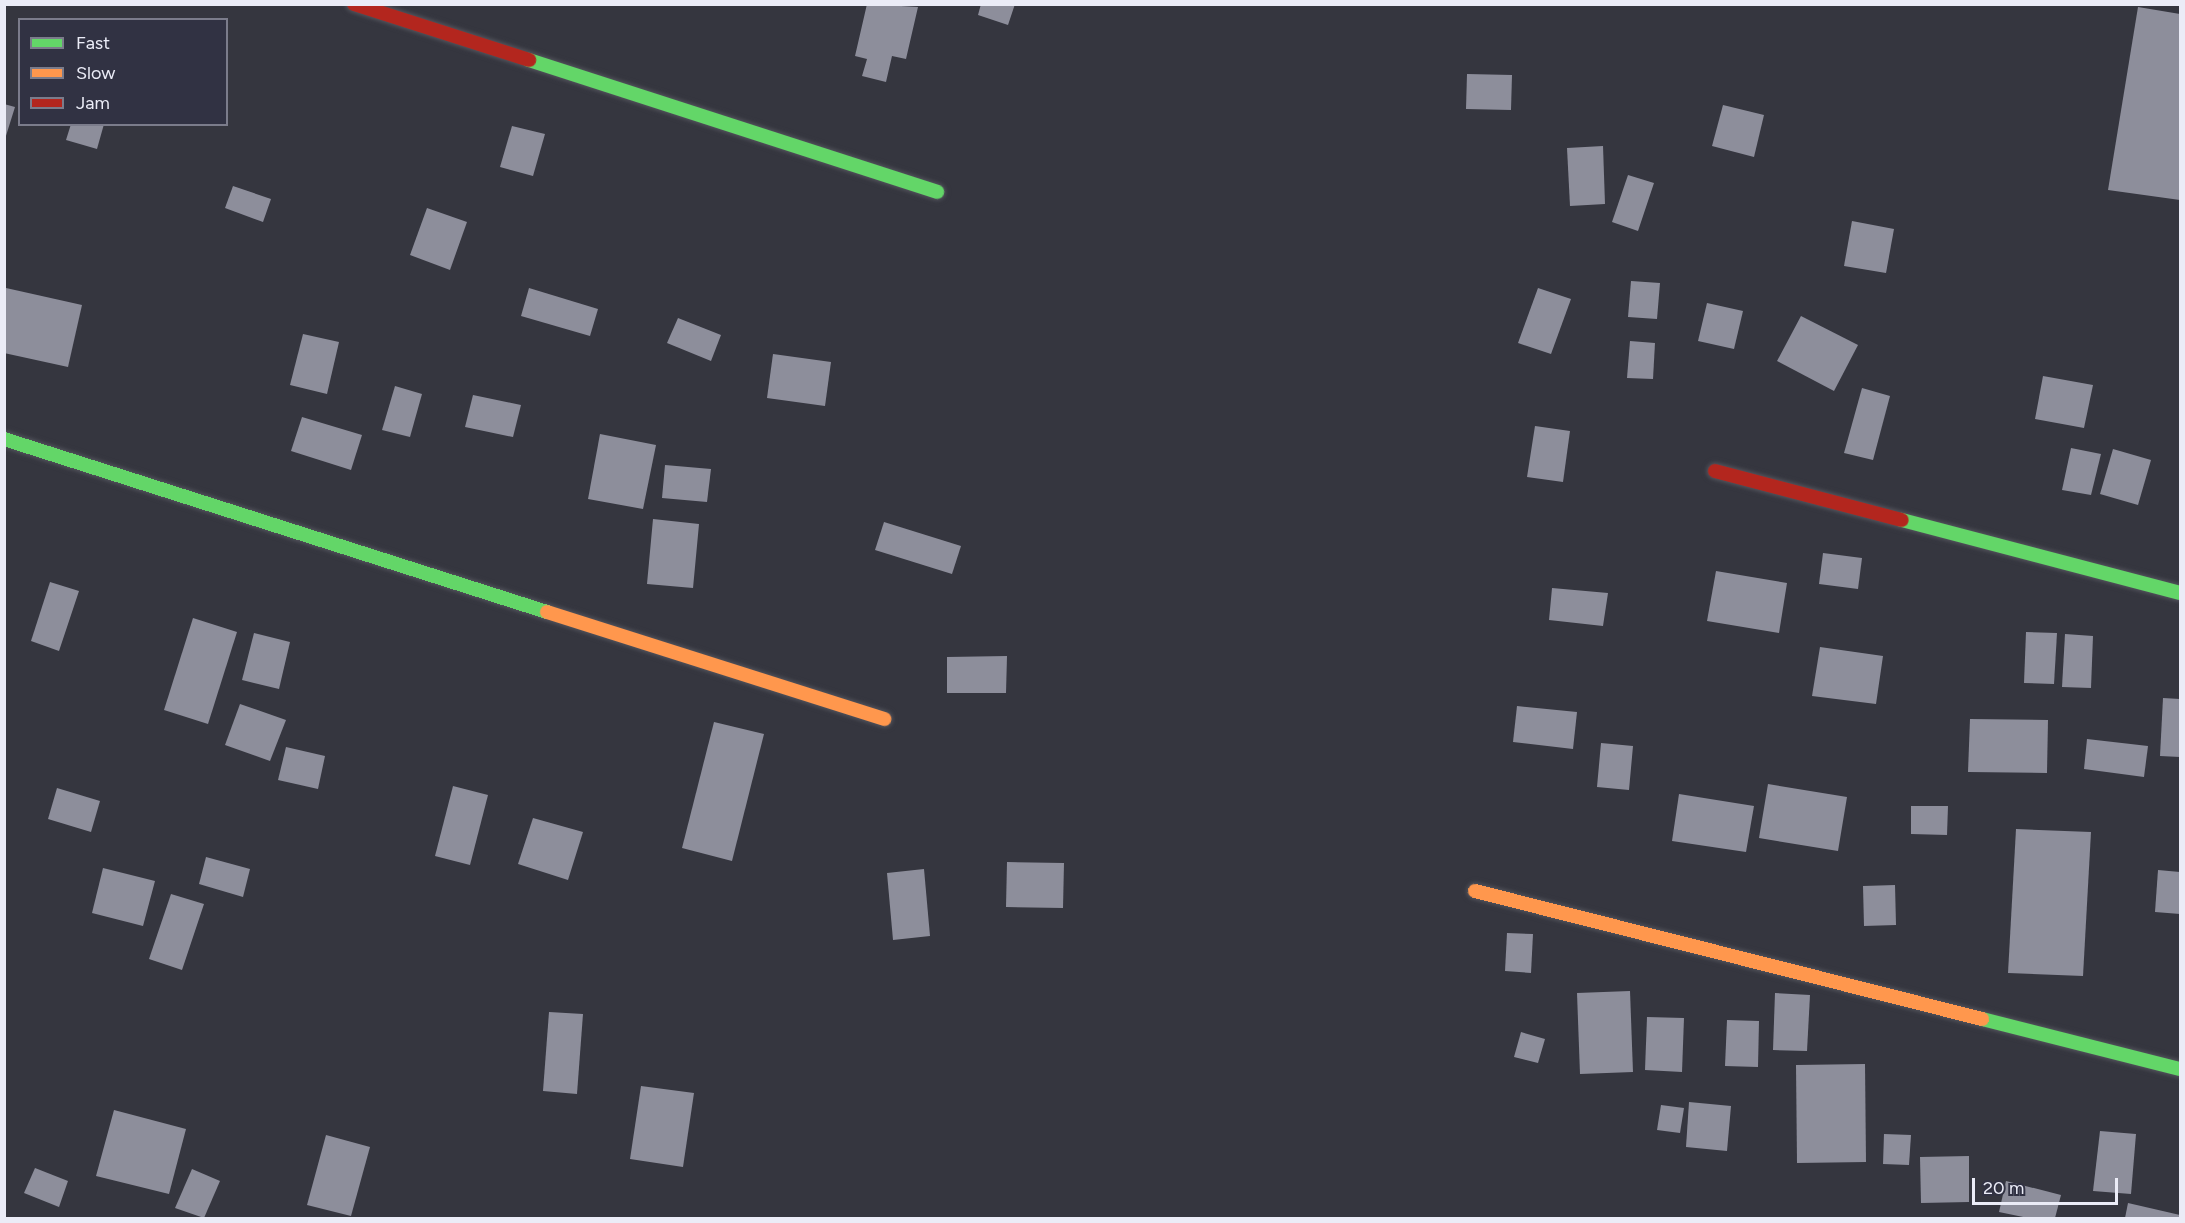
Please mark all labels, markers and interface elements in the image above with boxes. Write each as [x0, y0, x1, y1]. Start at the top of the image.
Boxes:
legend [18, 18, 228, 126]
text: Fast [76, 32, 110, 54]
text: Slow [76, 62, 115, 84]
text: Jam [76, 92, 110, 114]
scale bar [1975, 1166, 2120, 1204]
text: 20 m [1983, 1177, 2024, 1199]

